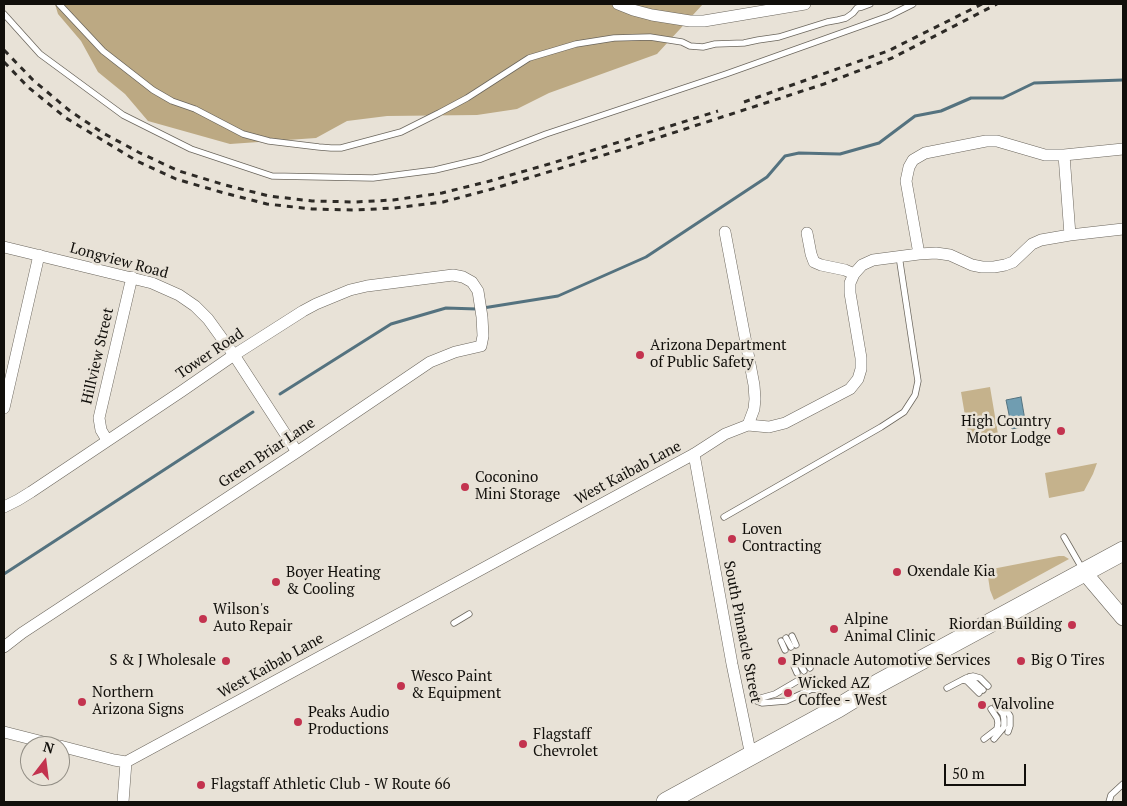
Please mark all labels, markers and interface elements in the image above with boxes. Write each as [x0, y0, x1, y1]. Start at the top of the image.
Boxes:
street label: Longview Road [68, 239, 170, 283]
street label: Hillview Street [78, 306, 118, 406]
street label: Tower Road [173, 325, 247, 383]
place label: Arizona Department of Public Safety [650, 337, 787, 372]
marker: Arizona Department of Public Safety [634, 349, 646, 361]
place label: High Country Motor Lodge [961, 413, 1051, 448]
street label: Green Briar Lane [215, 414, 319, 492]
marker: High Country Motor Lodge [1055, 425, 1067, 437]
street label: West Kaibab Lane [572, 437, 684, 509]
place label: Coconino Mini Storage [475, 469, 560, 504]
marker: Coconino Mini Storage [459, 481, 471, 493]
place label: Loven Contracting [742, 521, 821, 556]
marker: Loven Contracting [726, 533, 738, 545]
street label: South Pinnacle Street [719, 559, 765, 705]
place label: Oxendale Kia [907, 563, 995, 581]
place label: Boyer Heating & Cooling [286, 564, 380, 599]
marker: Oxendale Kia [891, 566, 903, 578]
marker: Boyer Heating & Cooling [270, 576, 282, 588]
place label: Wilson's Auto Repair [213, 601, 293, 636]
place label: Alpine Animal Clinic [844, 611, 935, 646]
marker: Wilson's Auto Repair [197, 613, 209, 625]
place label: Riordan Building [949, 616, 1062, 634]
marker: Riordan Building [1066, 619, 1078, 631]
marker: Alpine Animal Clinic [828, 623, 840, 635]
street label: West Kaibab Lane [215, 630, 327, 702]
place label: S & J Wholesale [110, 652, 216, 670]
place label: Pinnacle Automotive Services [792, 652, 990, 670]
place label: Big O Tires [1031, 652, 1105, 670]
marker: S & J Wholesale [220, 655, 232, 667]
marker: Pinnacle Automotive Services [776, 655, 788, 667]
marker: Big O Tires [1015, 655, 1027, 667]
place label: Wesco Paint & Equipment [411, 668, 501, 703]
place label: Wicked AZ Coffee - West [798, 675, 887, 710]
marker: Wesco Paint & Equipment [395, 680, 407, 692]
place label: Northern Arizona Signs [92, 684, 184, 719]
marker: Wicked AZ Coffee - West [782, 687, 794, 699]
marker: Northern Arizona Signs [76, 696, 88, 708]
place label: Valvoline [992, 696, 1054, 714]
marker: Valvoline [976, 699, 988, 711]
place label: Peaks Audio Productions [308, 704, 389, 739]
marker: Peaks Audio Productions [292, 716, 304, 728]
place label: Flagstaff Chevrolet [533, 726, 598, 761]
north arrow [20, 736, 70, 786]
text: N [41, 736, 56, 758]
marker: Flagstaff Chevrolet [517, 738, 529, 750]
scale bar [947, 754, 1030, 786]
text: 50 m [952, 763, 985, 783]
place label: Flagstaff Athletic Club - W Route 66 [211, 776, 451, 794]
marker: Flagstaff Athletic Club - W Route 66 [195, 779, 207, 791]

